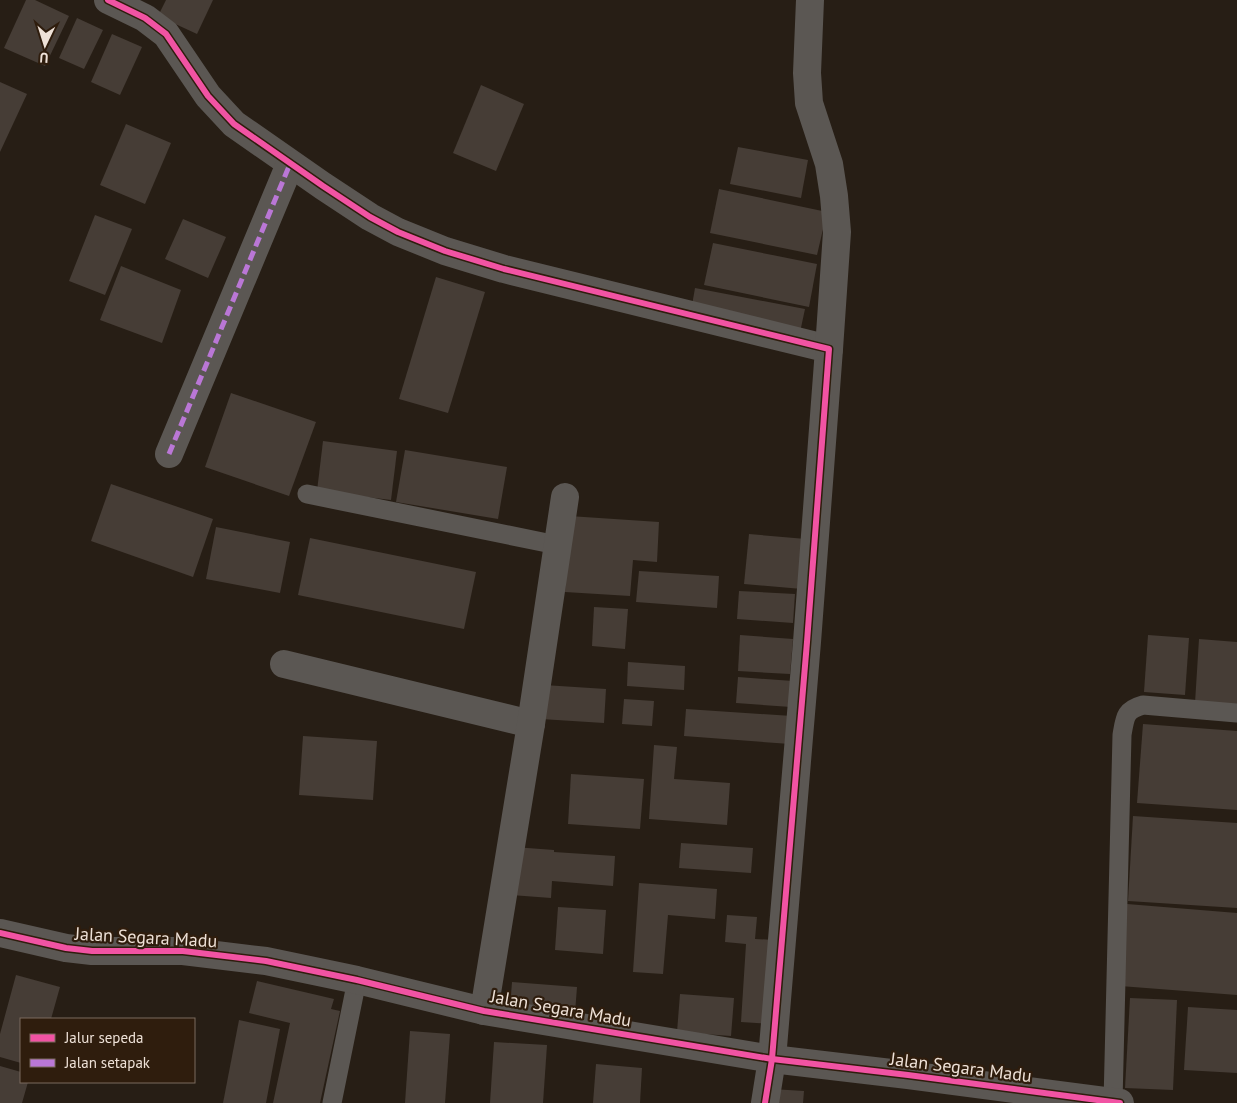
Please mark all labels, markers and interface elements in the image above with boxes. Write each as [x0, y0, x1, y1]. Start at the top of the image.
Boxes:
north arrow [20, 20, 70, 70]
text: U [39, 49, 49, 67]
street label: Jalan Segara Madu [73, 922, 218, 952]
street label: Jalan Segara Madu [488, 984, 633, 1032]
legend [20, 1018, 195, 1083]
text: Jalur sepeda [64, 1028, 144, 1047]
street label: Jalan Segara Madu [888, 1047, 1033, 1087]
text: Jalan setapak [64, 1053, 151, 1072]

